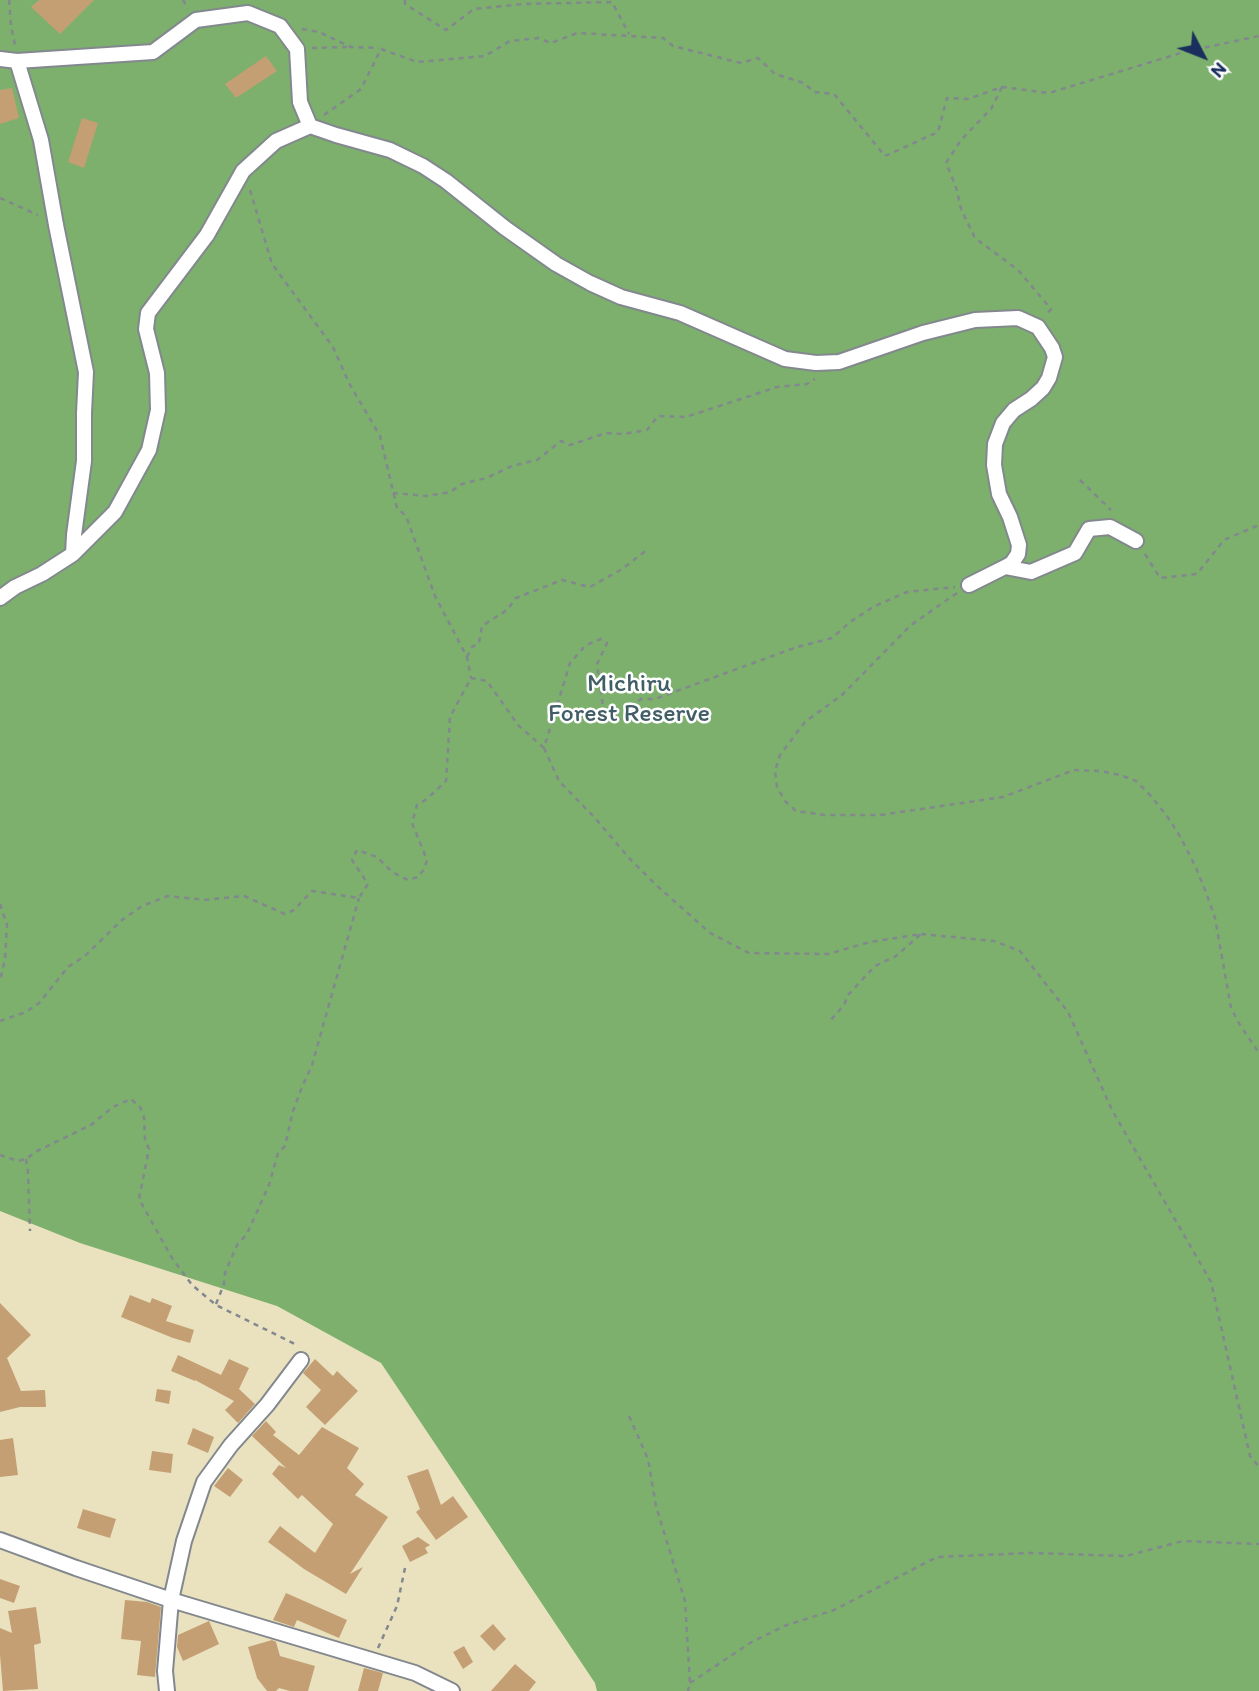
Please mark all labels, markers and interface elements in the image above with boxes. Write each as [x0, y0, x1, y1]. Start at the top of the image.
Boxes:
north arrow [1168, 21, 1238, 91]
text: N [1206, 58, 1232, 83]
park label: Michiru Forest Reserve [548, 668, 710, 730]

